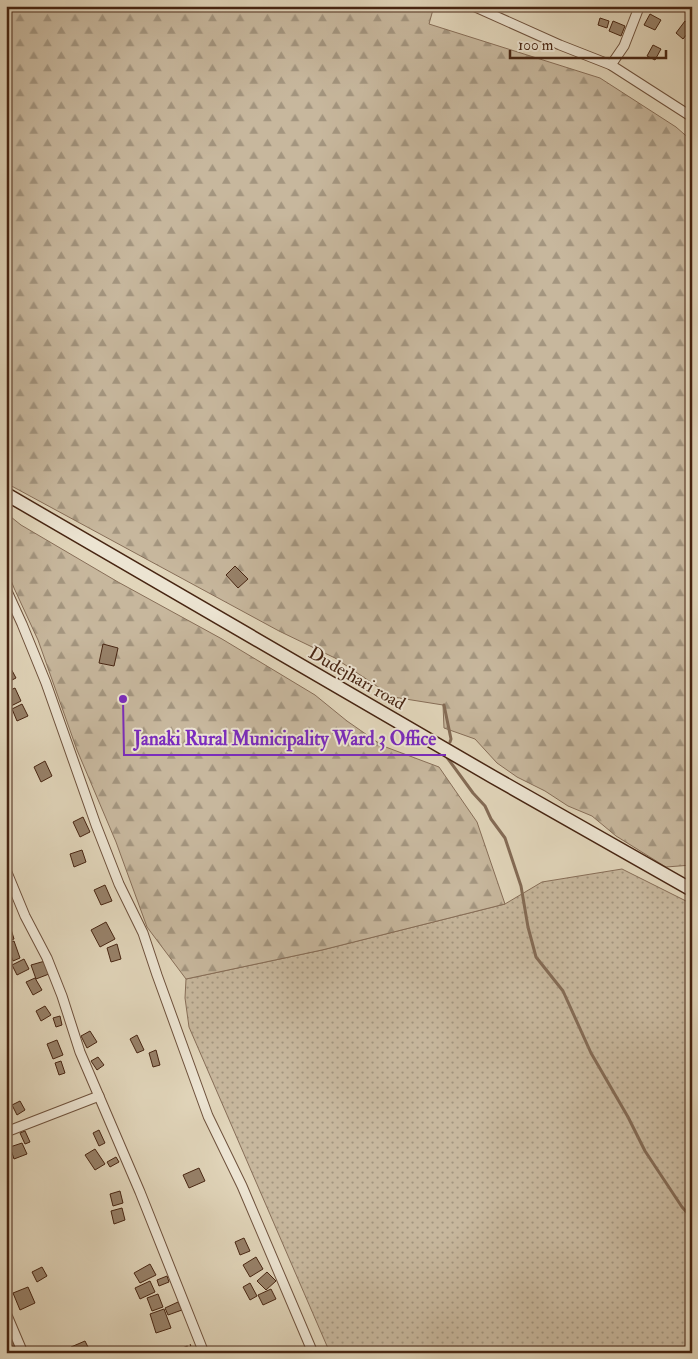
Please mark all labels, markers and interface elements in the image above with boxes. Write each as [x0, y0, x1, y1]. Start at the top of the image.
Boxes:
scale bar [510, 28, 667, 60]
text: 100 m [518, 36, 554, 55]
street label: Dudejhari road [304, 641, 409, 715]
callout: Janaki Rural Municipality Ward 3 Office [124, 721, 446, 755]
text: Janaki Rural Municipality Ward 3 Office [133, 727, 436, 752]

